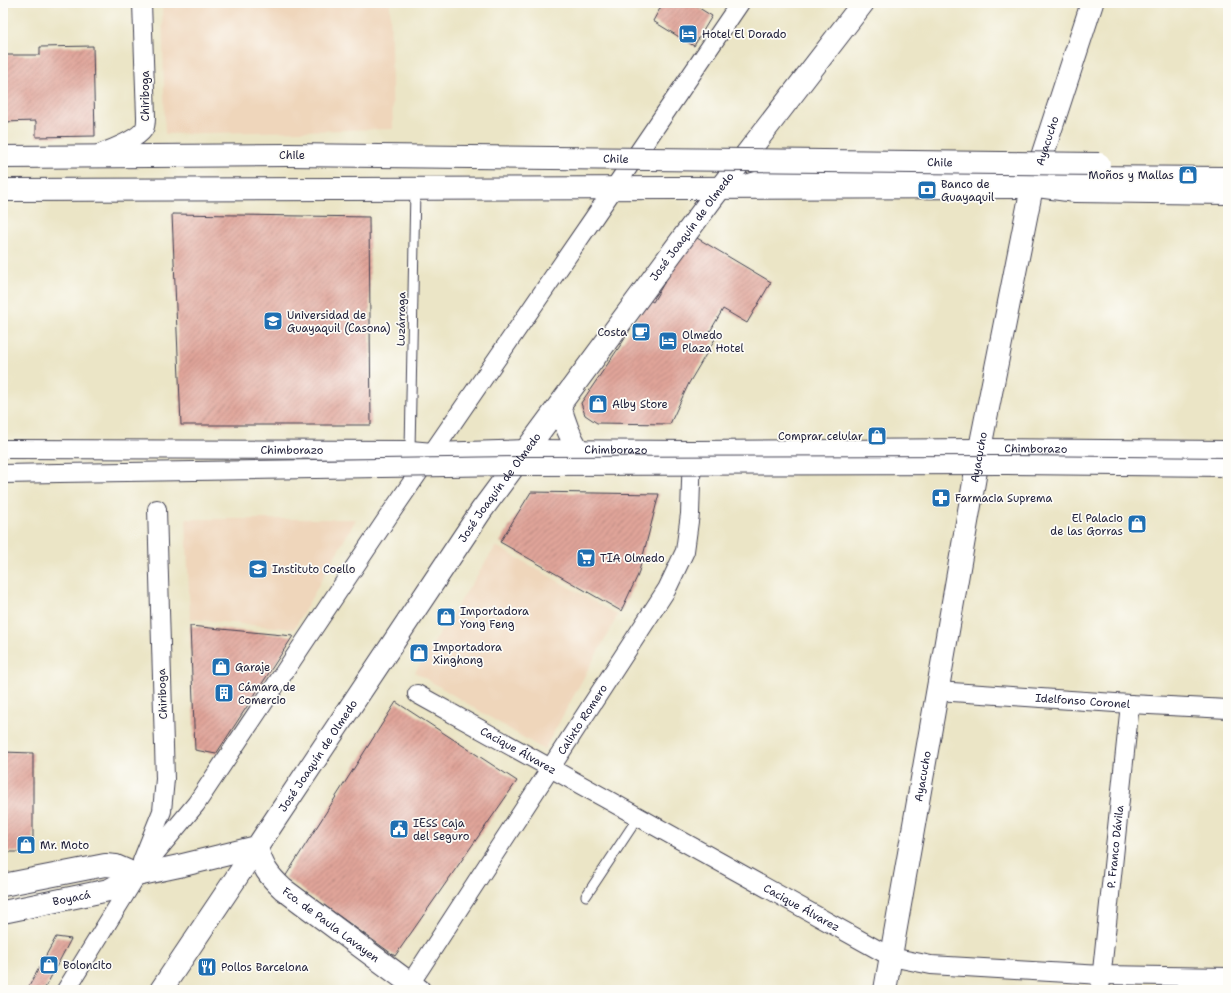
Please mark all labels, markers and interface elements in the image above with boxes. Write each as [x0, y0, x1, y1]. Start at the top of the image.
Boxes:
hotel icon: Hotel El Dorado [677, 23, 699, 45]
place label: Hotel El Dorado [702, 27, 787, 42]
street label: Chiriboga [138, 70, 153, 121]
street label: Ayacucho [1032, 114, 1063, 168]
street label: Chile [279, 148, 305, 163]
street label: Chile [603, 151, 629, 167]
street label: Chile [927, 155, 953, 170]
shop icon: Moños y Mallas [1177, 164, 1199, 186]
place label: Moños y Mallas [1088, 168, 1174, 183]
street label: José Joaquín de Olmedo [647, 169, 738, 284]
place label: Banco de Guayaquil [941, 177, 995, 205]
bank icon: Banco de Guayaquil [916, 179, 938, 201]
street label: Luzárraga [394, 292, 409, 346]
place label: Universidad de Guayaquil (Casona) [287, 308, 390, 336]
school or university icon: Universidad de Guayaquil (Casona) [262, 310, 284, 332]
cafe icon: Costa [630, 321, 652, 343]
place label: Costa [597, 325, 627, 340]
place label: Olmedo Plaza Hotel [682, 328, 745, 356]
hotel icon: Olmedo Plaza Hotel [657, 330, 679, 352]
shop icon: Alby Store [587, 393, 609, 415]
place label: Alby Store [612, 397, 668, 412]
shop icon: Comprar celular [866, 425, 888, 447]
place label: Comprar celular [778, 429, 863, 444]
street label: José Joaquín de Olmedo [455, 430, 545, 545]
street label: Ayacucho [967, 430, 991, 484]
street label: Chimborazo [1004, 441, 1068, 457]
street label: Chimborazo [584, 442, 648, 458]
street label: Chimborazo [260, 443, 324, 458]
pharmacy icon: Farmacia Suprema [930, 487, 952, 509]
place label: Farmacia Suprema [955, 491, 1053, 506]
place label: El Palacio de las Gorras [1050, 511, 1123, 539]
shop icon: El Palacio de las Gorras [1126, 513, 1148, 535]
supermarket icon: TIA Olmedo [575, 547, 597, 569]
place label: TIA Olmedo [600, 551, 665, 566]
school or university icon: Instituto Coello [247, 558, 269, 580]
place label: Instituto Coello [272, 562, 356, 577]
place label: Importadora Yong Feng [460, 604, 529, 632]
shop icon: Importadora Yong Feng [435, 606, 457, 628]
place label: Importadora Xinghong [433, 640, 502, 668]
shop icon: Importadora Xinghong [408, 642, 430, 664]
shop icon: Garaje [210, 656, 232, 678]
place label: Garaje [235, 660, 270, 675]
street label: Chiriboga [154, 668, 171, 720]
place label: Cámara de Comercio [238, 680, 296, 708]
street label: Calixto Romero [554, 681, 611, 758]
building icon: Cámara de Comercio [213, 682, 235, 704]
street label: Idelfonso Coronel [1035, 691, 1131, 712]
street label: José Joaquín de Olmedo [275, 697, 361, 815]
street label: Cacique Álvarez [477, 724, 559, 778]
street label: Ayacucho [911, 750, 935, 803]
street label: P. Franco Dávila [1104, 804, 1127, 889]
place label: IESS Caja del Seguro [413, 816, 470, 844]
public building icon: IESS Caja del Seguro [388, 818, 410, 840]
shop icon: Mr. Moto [15, 834, 37, 856]
place label: Mr. Moto [40, 838, 89, 853]
street label: Cacique Álvarez [761, 881, 842, 935]
street label: Fco. de Paula Lavayen [279, 884, 382, 966]
street label: Boyacá [51, 887, 92, 909]
shop icon: Boloncito [38, 954, 60, 976]
restaurant icon: Pollos Barcelona [196, 956, 218, 978]
place label: Boloncito [63, 958, 112, 973]
place label: Pollos Barcelona [221, 960, 308, 975]

